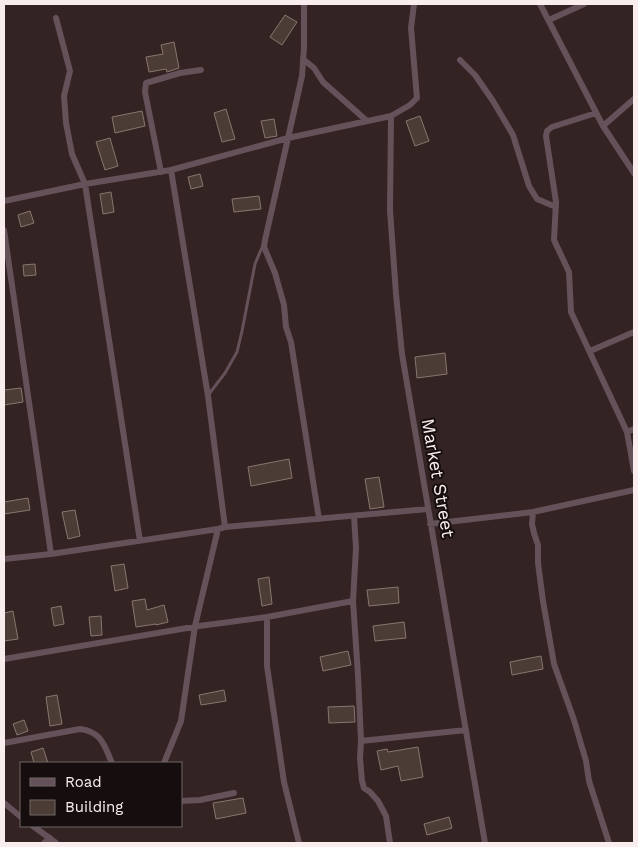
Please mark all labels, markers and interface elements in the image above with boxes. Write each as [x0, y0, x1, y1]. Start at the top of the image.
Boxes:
street label: Market Street [418, 417, 459, 540]
legend [20, 762, 182, 827]
text: Road [65, 773, 102, 791]
text: Building [65, 798, 123, 816]

